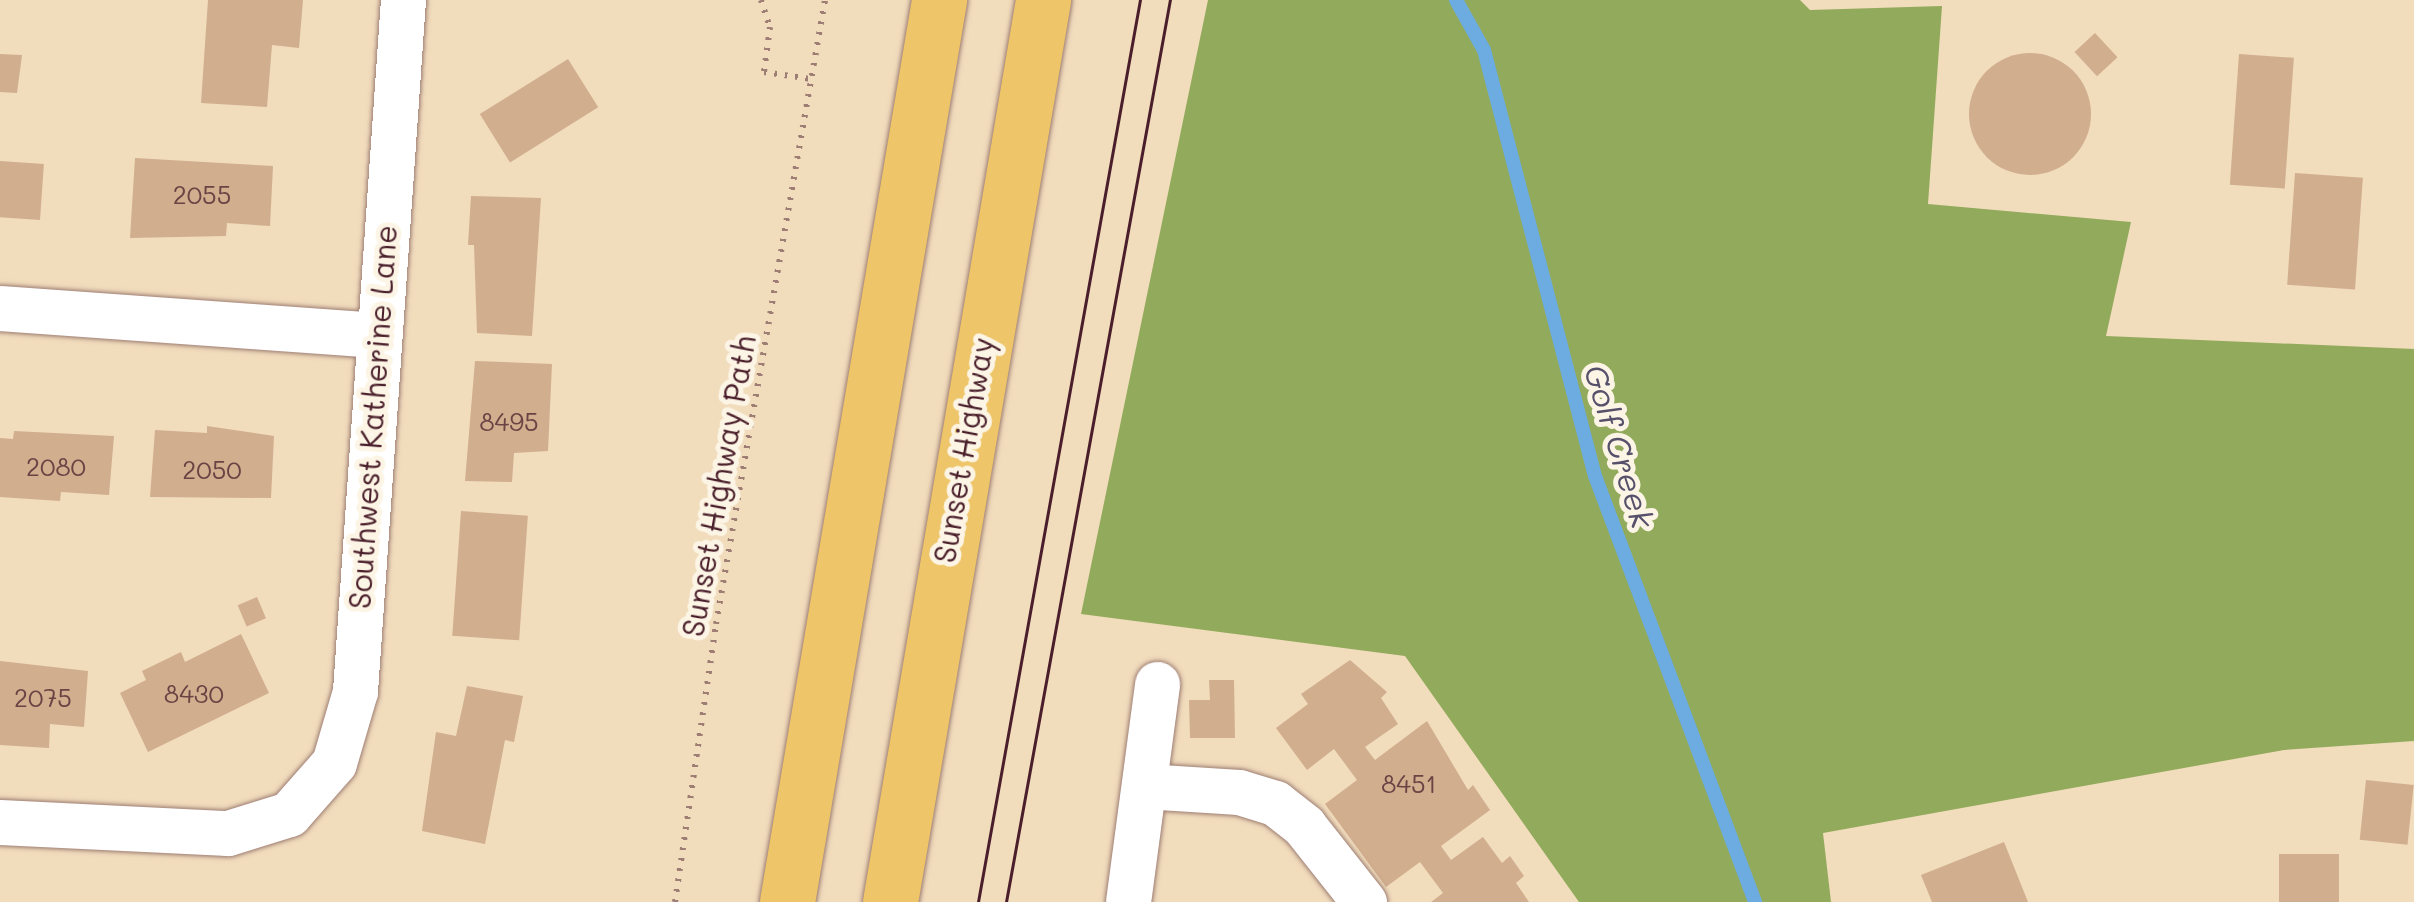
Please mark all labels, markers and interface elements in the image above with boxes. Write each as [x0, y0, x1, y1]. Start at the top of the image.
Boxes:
house number: 2055 [173, 179, 231, 209]
street label: Southwest Katherine Lane [341, 224, 403, 610]
street label: Sunset Highway Path [674, 333, 762, 639]
street label: Sunset Highway [925, 334, 1001, 566]
water label: Golf Creek [1577, 360, 1663, 532]
house number: 8495 [479, 406, 539, 436]
house number: 2080 [26, 451, 86, 481]
house number: 2050 [182, 454, 242, 484]
house number: 8430 [164, 678, 224, 708]
house number: 2075 [14, 682, 72, 712]
house number: 8451 [1381, 768, 1437, 798]

